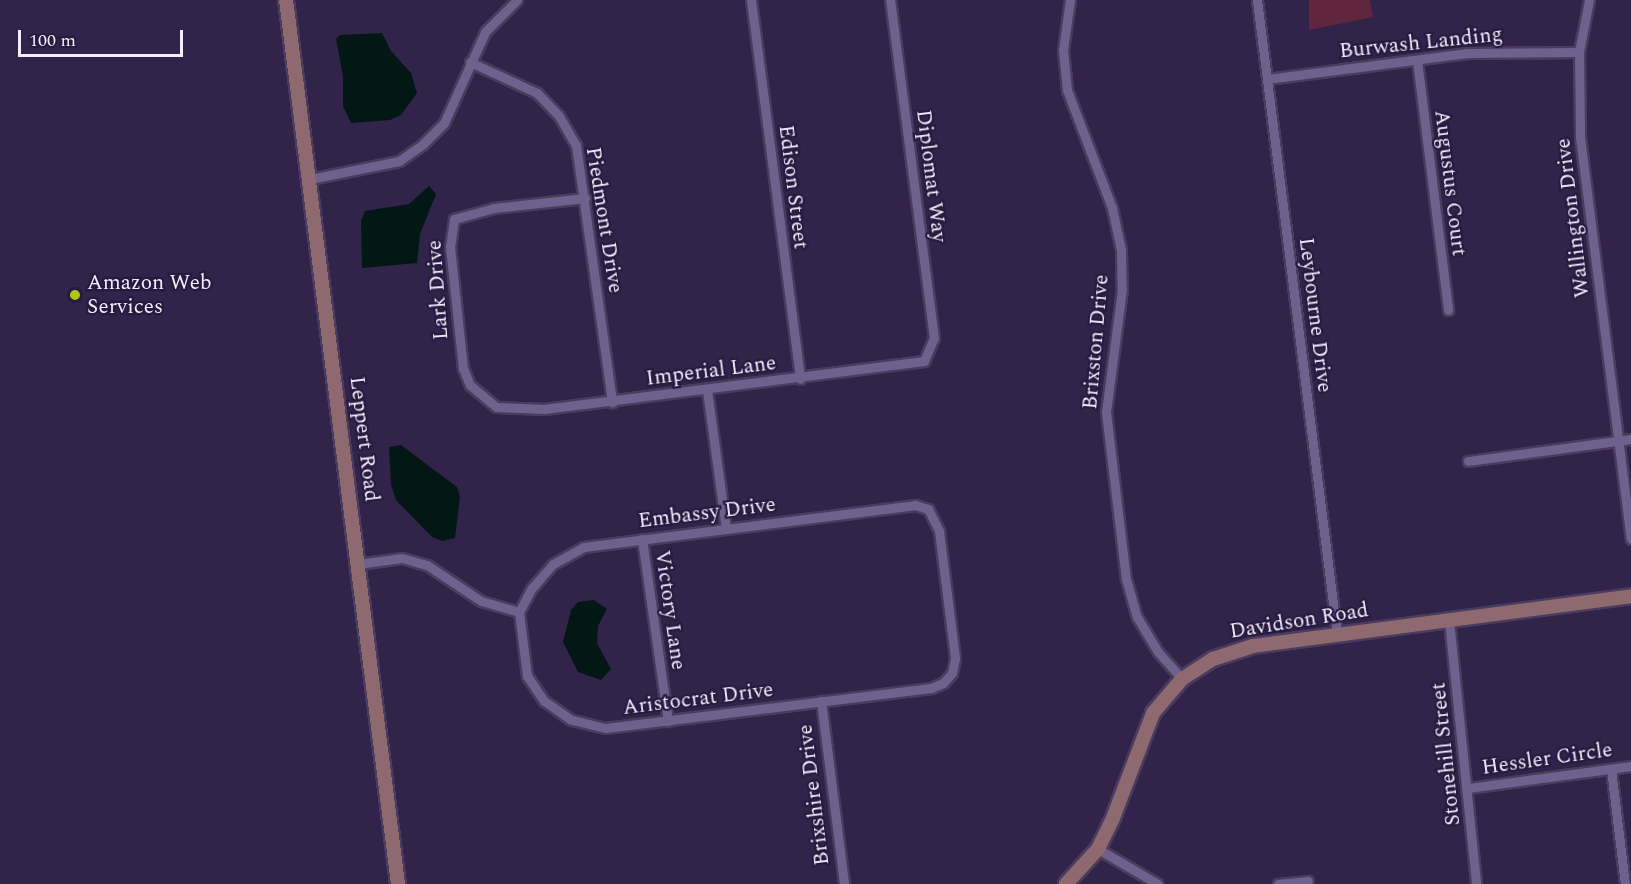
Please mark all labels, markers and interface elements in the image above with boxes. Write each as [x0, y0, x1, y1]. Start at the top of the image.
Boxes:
scale bar [21, 18, 186, 56]
street label: Burwash Landing [1338, 22, 1504, 64]
text: 100 m [29, 27, 76, 54]
street label: Diplomat Way [910, 108, 952, 244]
street label: Augustus Court [1429, 109, 1471, 257]
street label: Edison Street [773, 123, 813, 251]
street label: Wallington Drive [1551, 137, 1595, 299]
street label: Piedmont Drive [580, 145, 628, 295]
street label: Leybourne Drive [1293, 236, 1337, 394]
street label: Lark Drive [422, 239, 454, 341]
place label: Amazon Web Services [87, 270, 212, 320]
street label: Brixston Drive [1078, 273, 1114, 411]
marker: Amazon Web Services [68, 288, 82, 302]
street label: Imperial Lane [645, 351, 777, 391]
street label: Leppert Road [344, 375, 384, 503]
street label: Embassy Drive [637, 492, 777, 534]
street label: Victory Lane [649, 549, 691, 671]
street label: Davidson Road [1228, 598, 1370, 644]
street label: Aristocrat Drive [621, 677, 775, 721]
street label: Stonehill Street [1426, 681, 1466, 827]
street label: Brixshire Drive [793, 723, 835, 867]
street label: Hessler Circle [1480, 737, 1614, 781]

